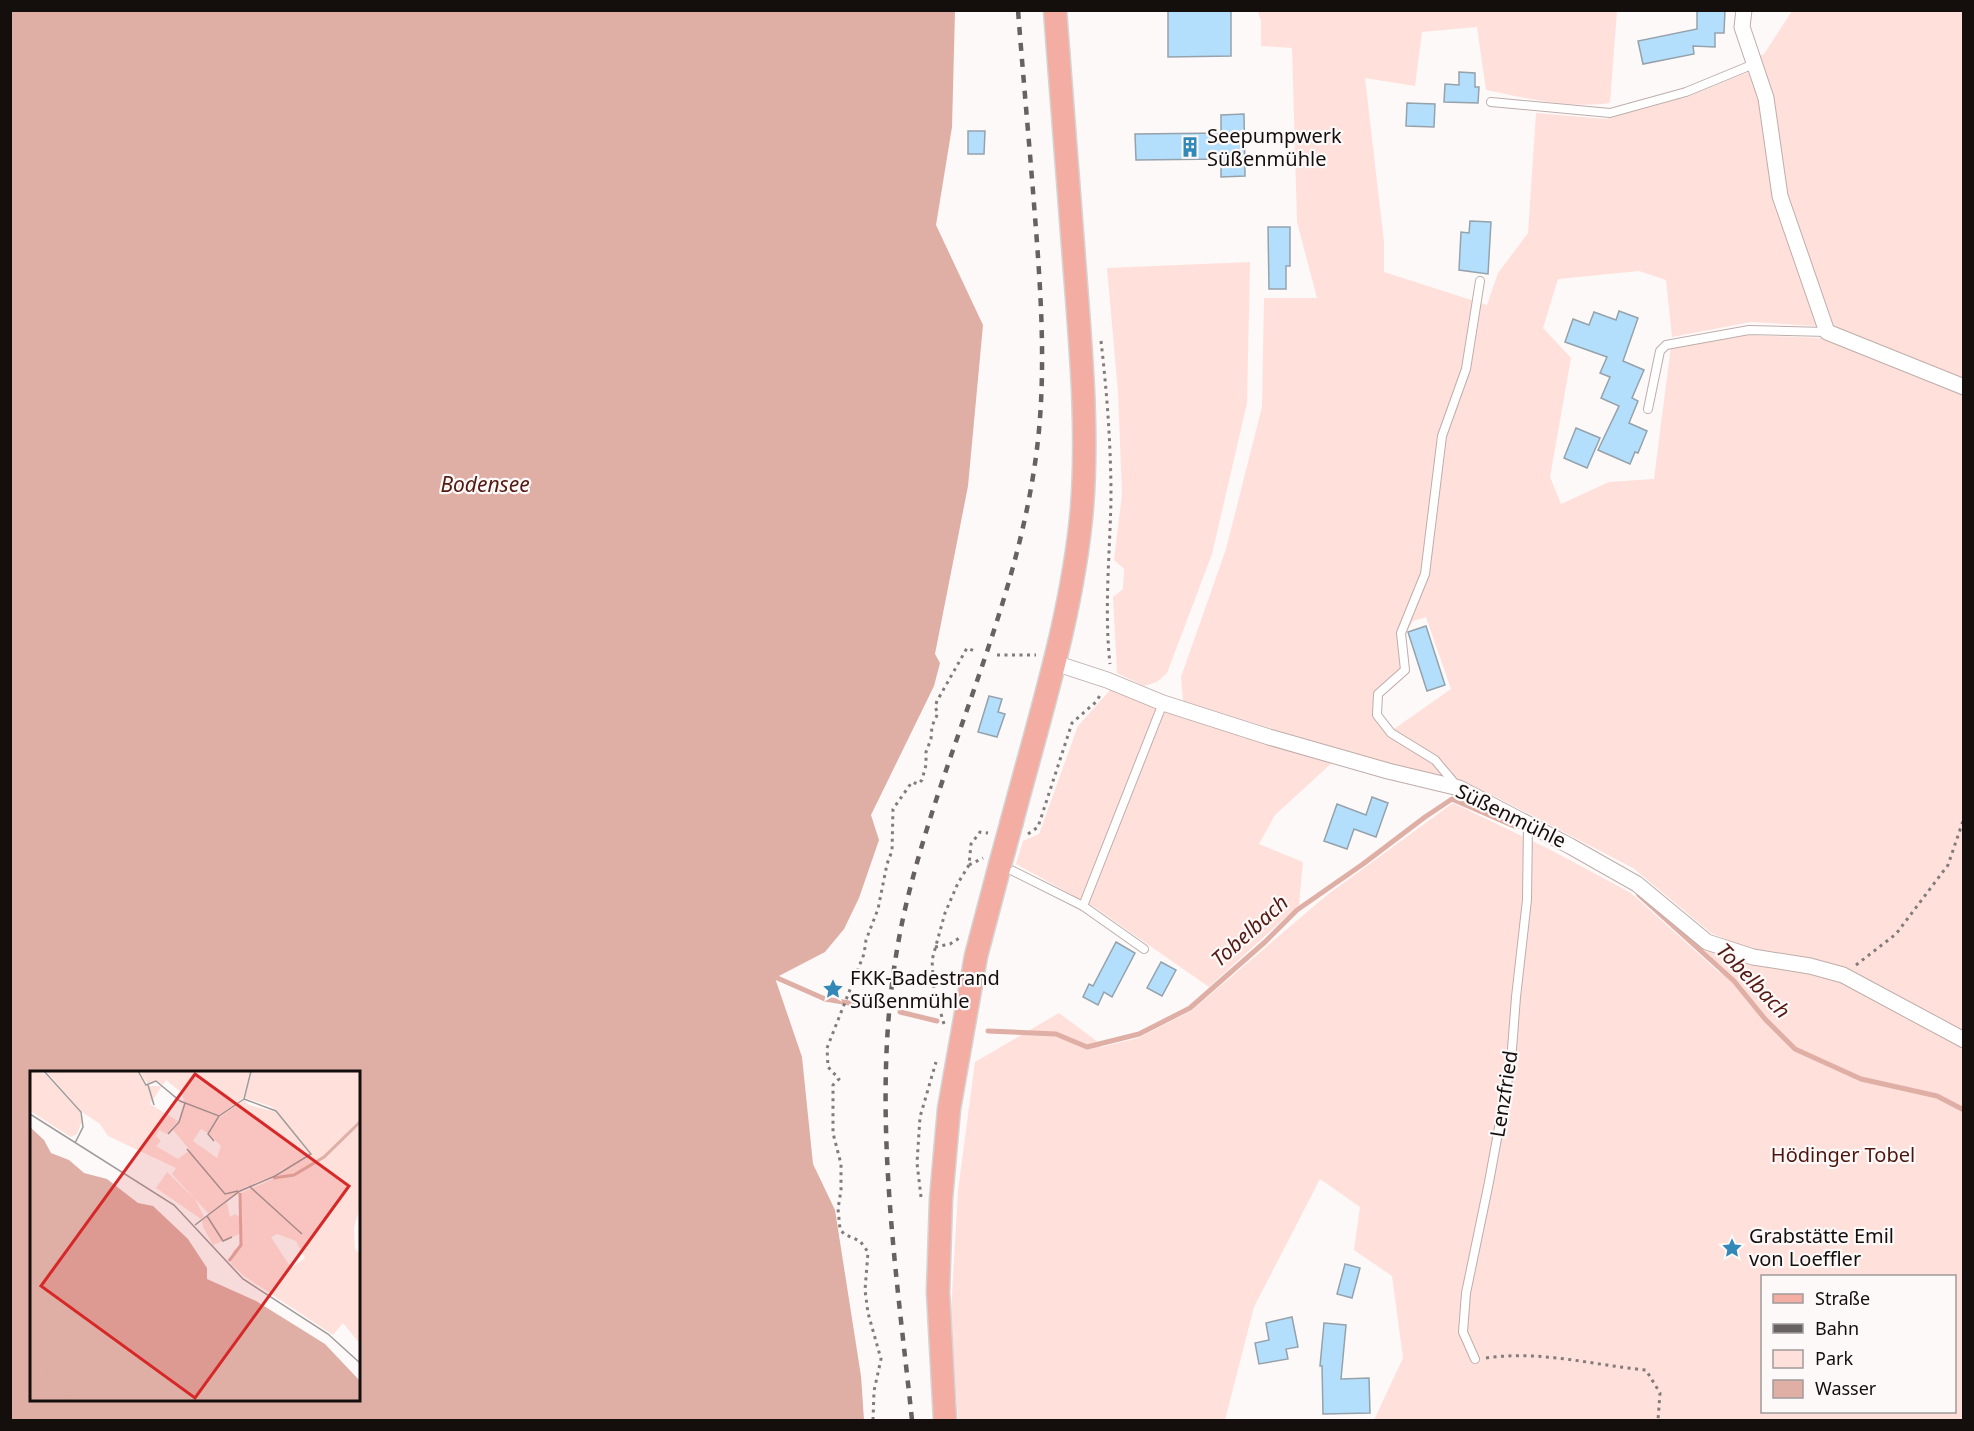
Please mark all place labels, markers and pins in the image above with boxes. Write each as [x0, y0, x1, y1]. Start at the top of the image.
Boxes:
place label: Seepumpwerk Süßenmühle [1207, 122, 1342, 172]
building icon: Seepumpwerk Süßenmühle [1178, 135, 1202, 159]
place label: FKK-Badestrand Süßenmühle [850, 964, 1000, 1014]
place icon: FKK-Badestrand Süßenmühle [821, 977, 845, 1001]
place label: Grabstätte Emil von Loeffler [1749, 1222, 1894, 1272]
place icon: Grabstätte Emil von Loeffler [1720, 1236, 1744, 1260]

